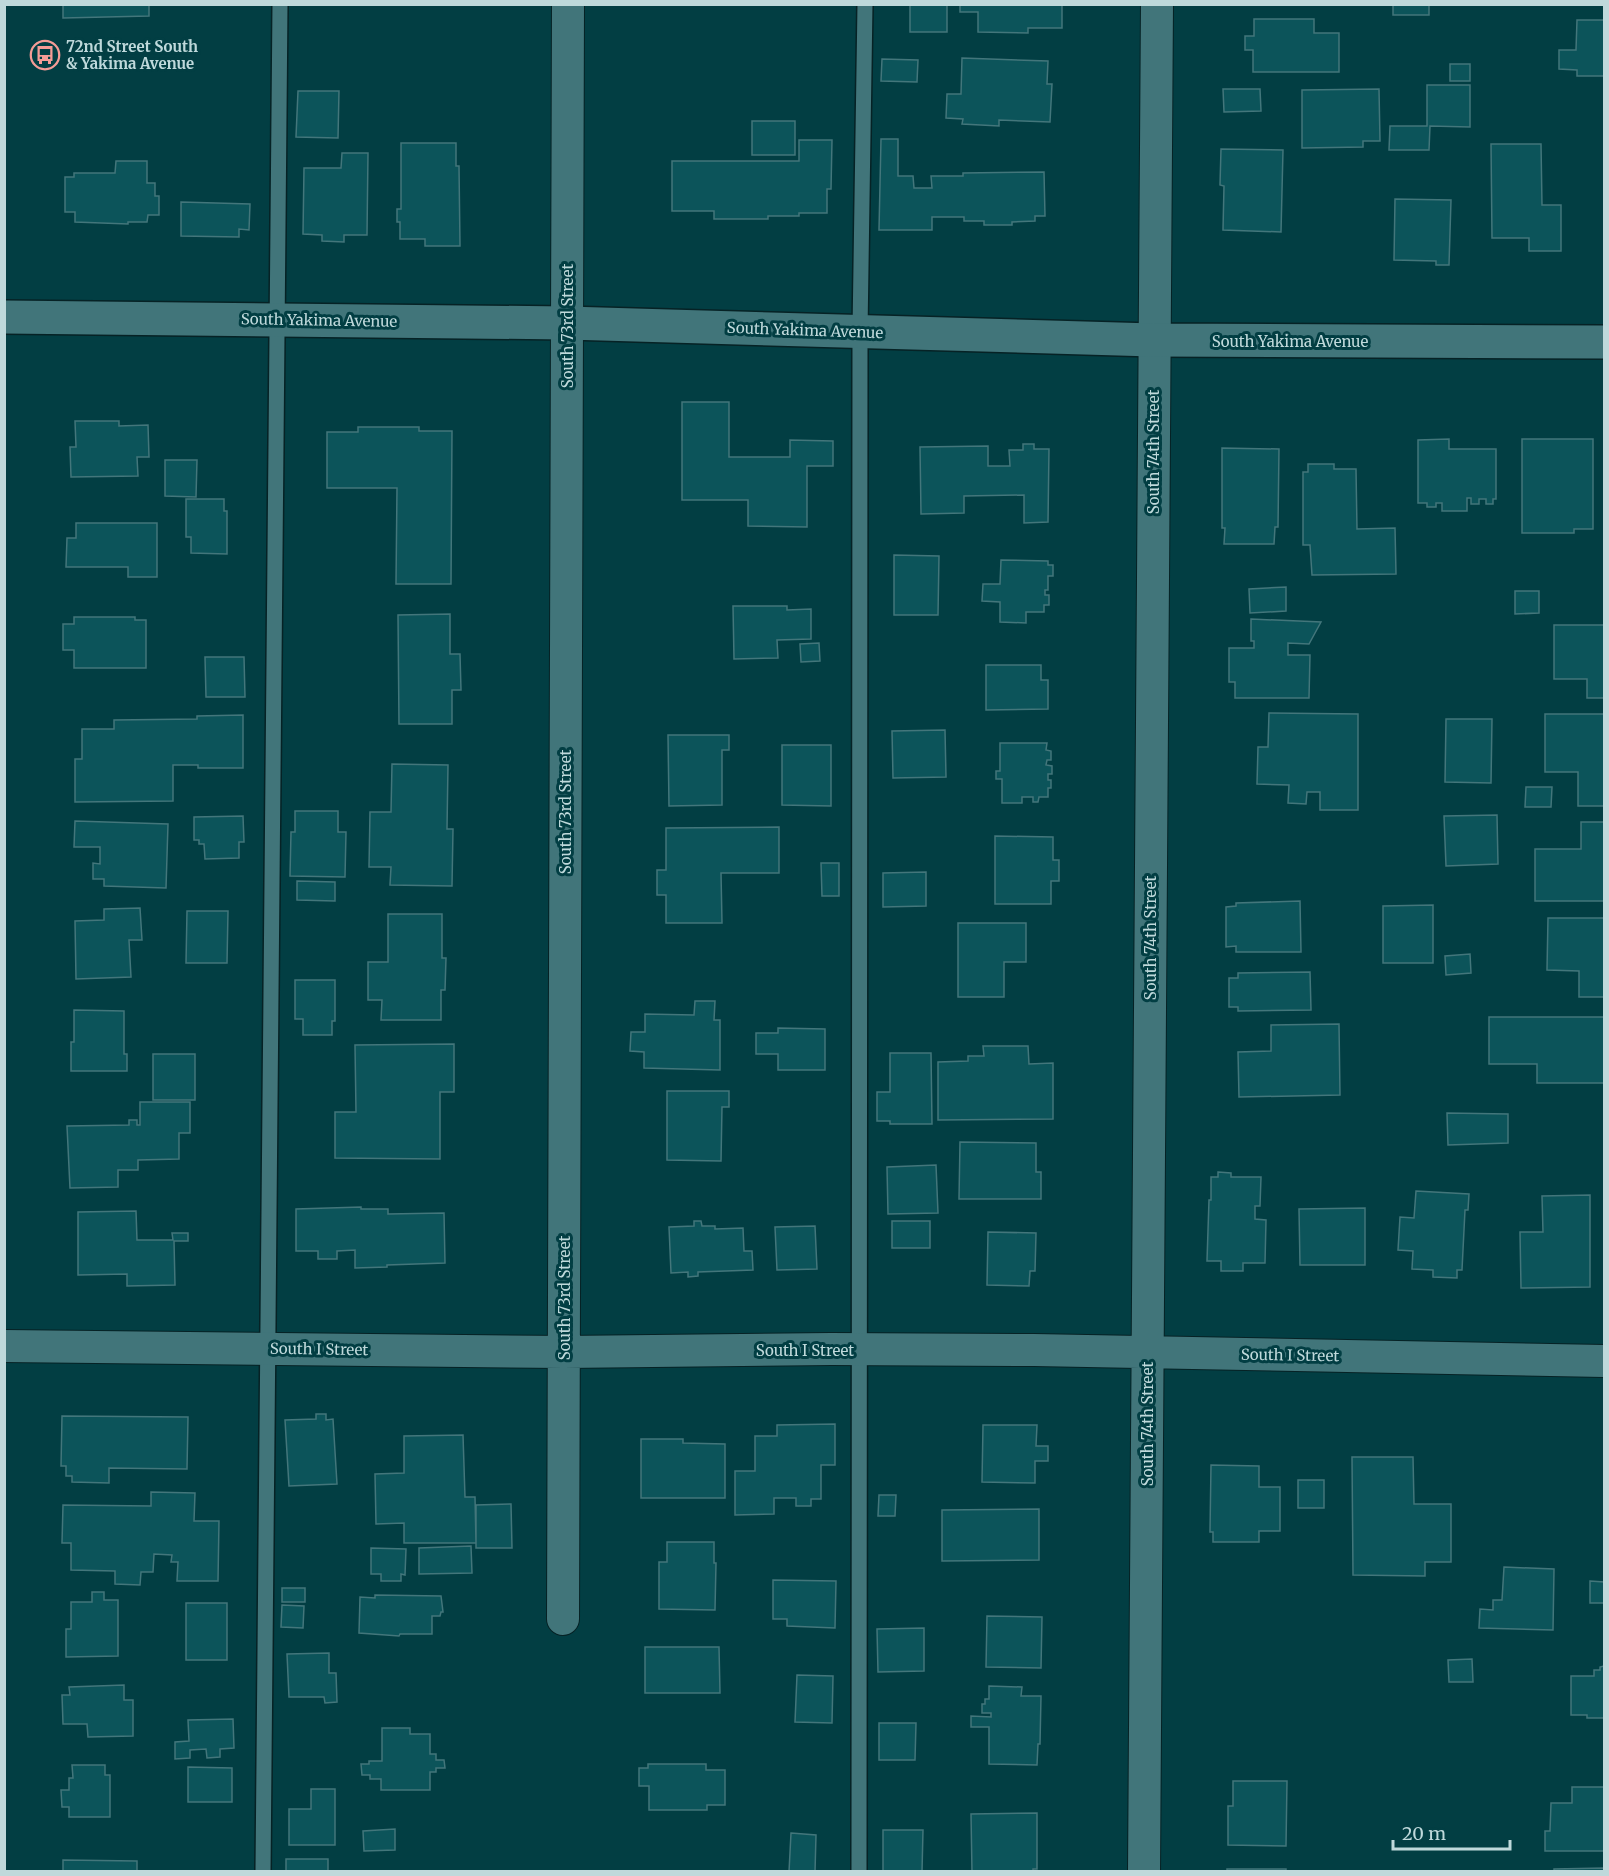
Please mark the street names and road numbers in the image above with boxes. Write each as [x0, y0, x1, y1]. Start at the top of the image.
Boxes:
street label: South 73rd Street [558, 264, 577, 388]
street label: South Yakima Avenue [241, 309, 398, 331]
street label: South Yakima Avenue [726, 318, 884, 342]
street label: South Yakima Avenue [1212, 332, 1368, 351]
street label: South 74th Street [1144, 390, 1163, 514]
street label: South 73rd Street [556, 750, 575, 874]
street label: South 74th Street [1141, 876, 1160, 1000]
street label: South 73rd Street [555, 1236, 574, 1360]
street label: South I Street [270, 1339, 368, 1359]
street label: South I Street [756, 1341, 854, 1360]
street label: South I Street [1241, 1345, 1339, 1365]
street label: South 74th Street [1138, 1362, 1157, 1486]

